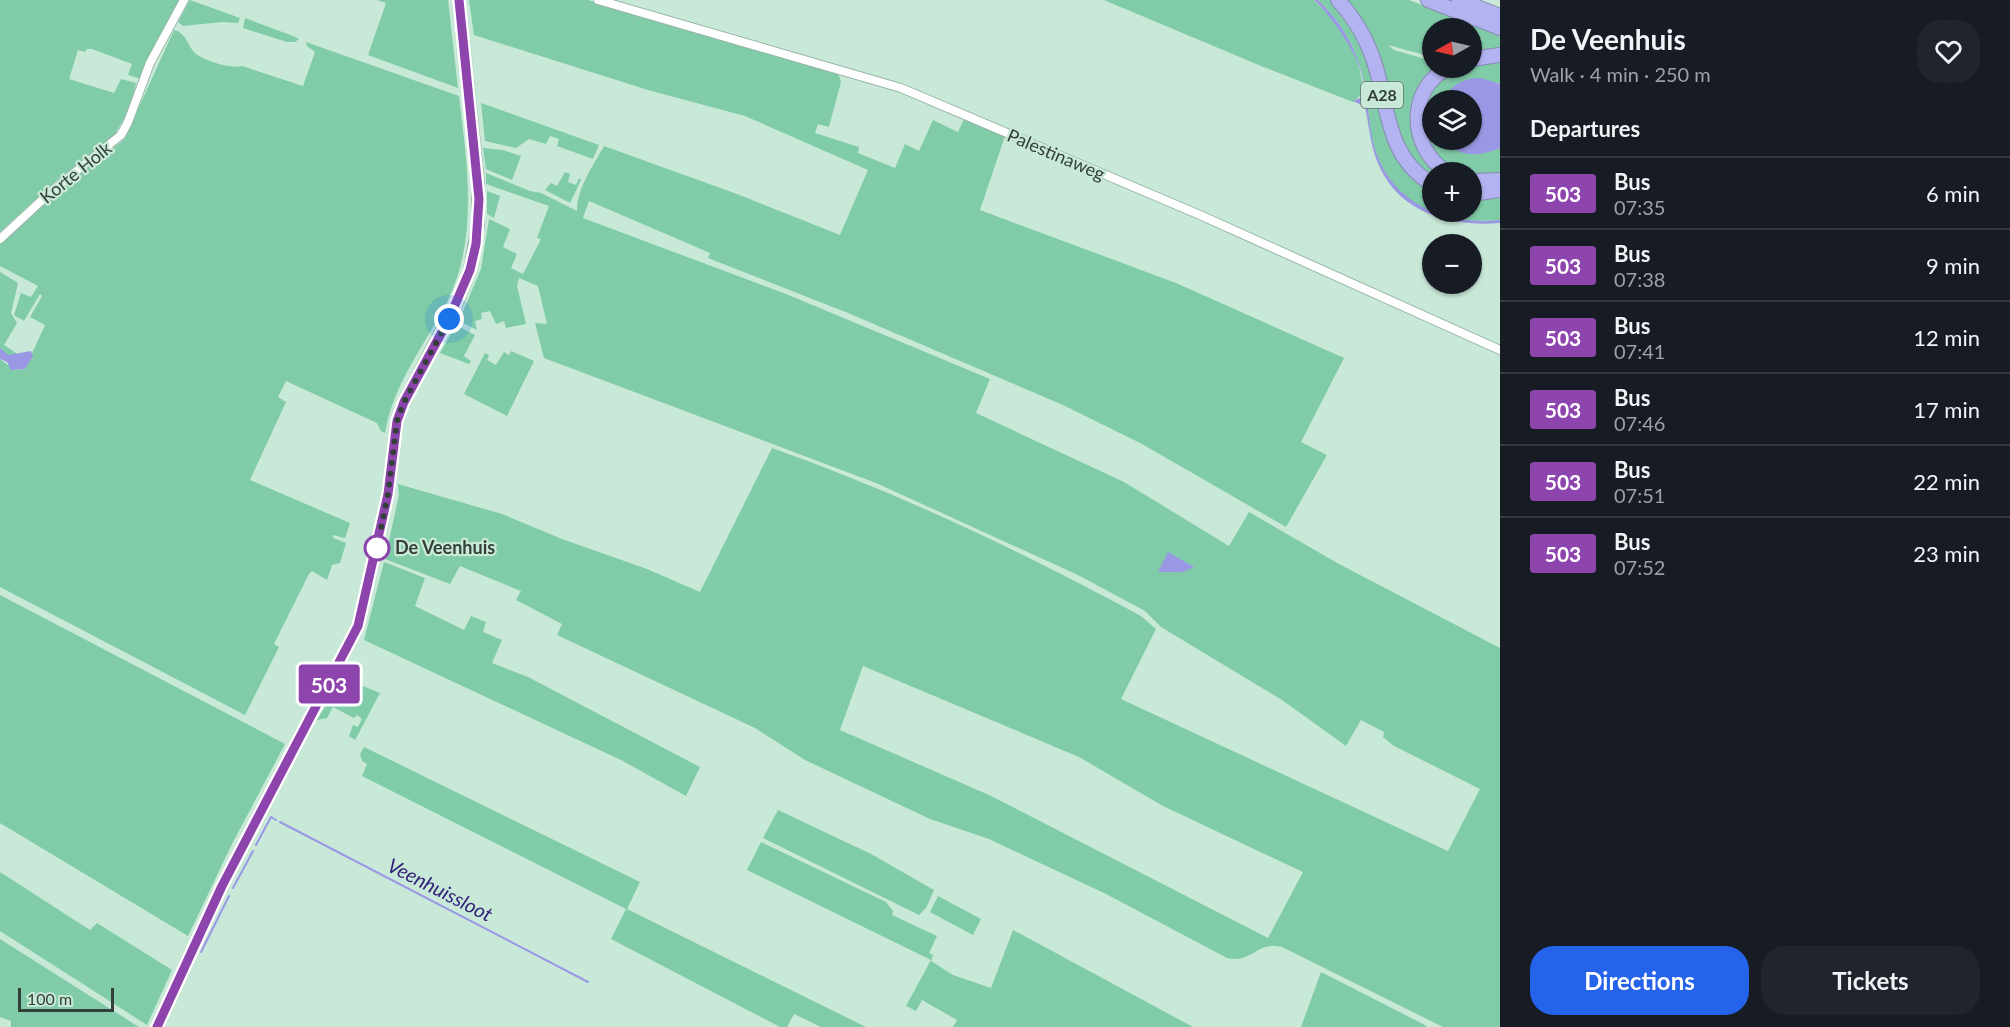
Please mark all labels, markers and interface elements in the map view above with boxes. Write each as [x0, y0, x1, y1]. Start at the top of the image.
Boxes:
north arrow [1422, 18, 1482, 78]
map controls [1422, 18, 1482, 294]
button: heart [1917, 20, 1980, 83]
text: De Veenhuis [1530, 22, 1686, 56]
text: Walk · 4 min · 250 m [1530, 62, 1711, 86]
road number: A28 [1361, 82, 1403, 108]
button: layers [1422, 90, 1482, 150]
text: Departures [1530, 115, 1640, 142]
street label: Palestinaweg [1004, 124, 1109, 185]
street label: Korte Holk [35, 136, 116, 208]
button: + [1422, 162, 1482, 222]
text: Bus [1614, 168, 1650, 195]
text: 6 min [1926, 180, 1980, 207]
text: 503 [1545, 181, 1581, 206]
text: 07:35 [1614, 195, 1665, 219]
button: − [1422, 234, 1482, 294]
text: Bus [1614, 240, 1650, 267]
text: 9 min [1926, 252, 1980, 279]
text: 503 [1545, 253, 1581, 278]
text: 07:38 [1614, 267, 1665, 291]
your location [434, 304, 464, 334]
text: Bus [1614, 312, 1650, 339]
text: 12 min [1913, 324, 1980, 351]
text: 503 [1545, 325, 1581, 350]
text: 07:41 [1614, 339, 1665, 363]
text: Bus [1614, 384, 1650, 411]
text: 17 min [1913, 396, 1980, 423]
text: 503 [1545, 397, 1581, 422]
text: 07:46 [1614, 411, 1665, 435]
text: Bus [1614, 456, 1650, 483]
text: 22 min [1913, 468, 1980, 495]
text: 503 [1545, 469, 1581, 494]
text: 07:51 [1614, 483, 1665, 507]
text: Bus [1614, 528, 1650, 555]
marker: De Veenhuis [364, 535, 390, 561]
place label: De Veenhuis [395, 536, 495, 558]
text: 23 min [1913, 540, 1980, 567]
text: 503 [1545, 541, 1581, 566]
text: 07:52 [1614, 555, 1665, 579]
line badge: 503 [294, 664, 364, 704]
text: 503 [311, 672, 347, 697]
water label: Veenhuissloot [384, 852, 497, 926]
button: Directions [1530, 946, 1749, 1015]
button: Tickets [1761, 946, 1980, 1015]
scale bar [18, 985, 114, 1012]
text: 100 m [27, 989, 72, 1008]

